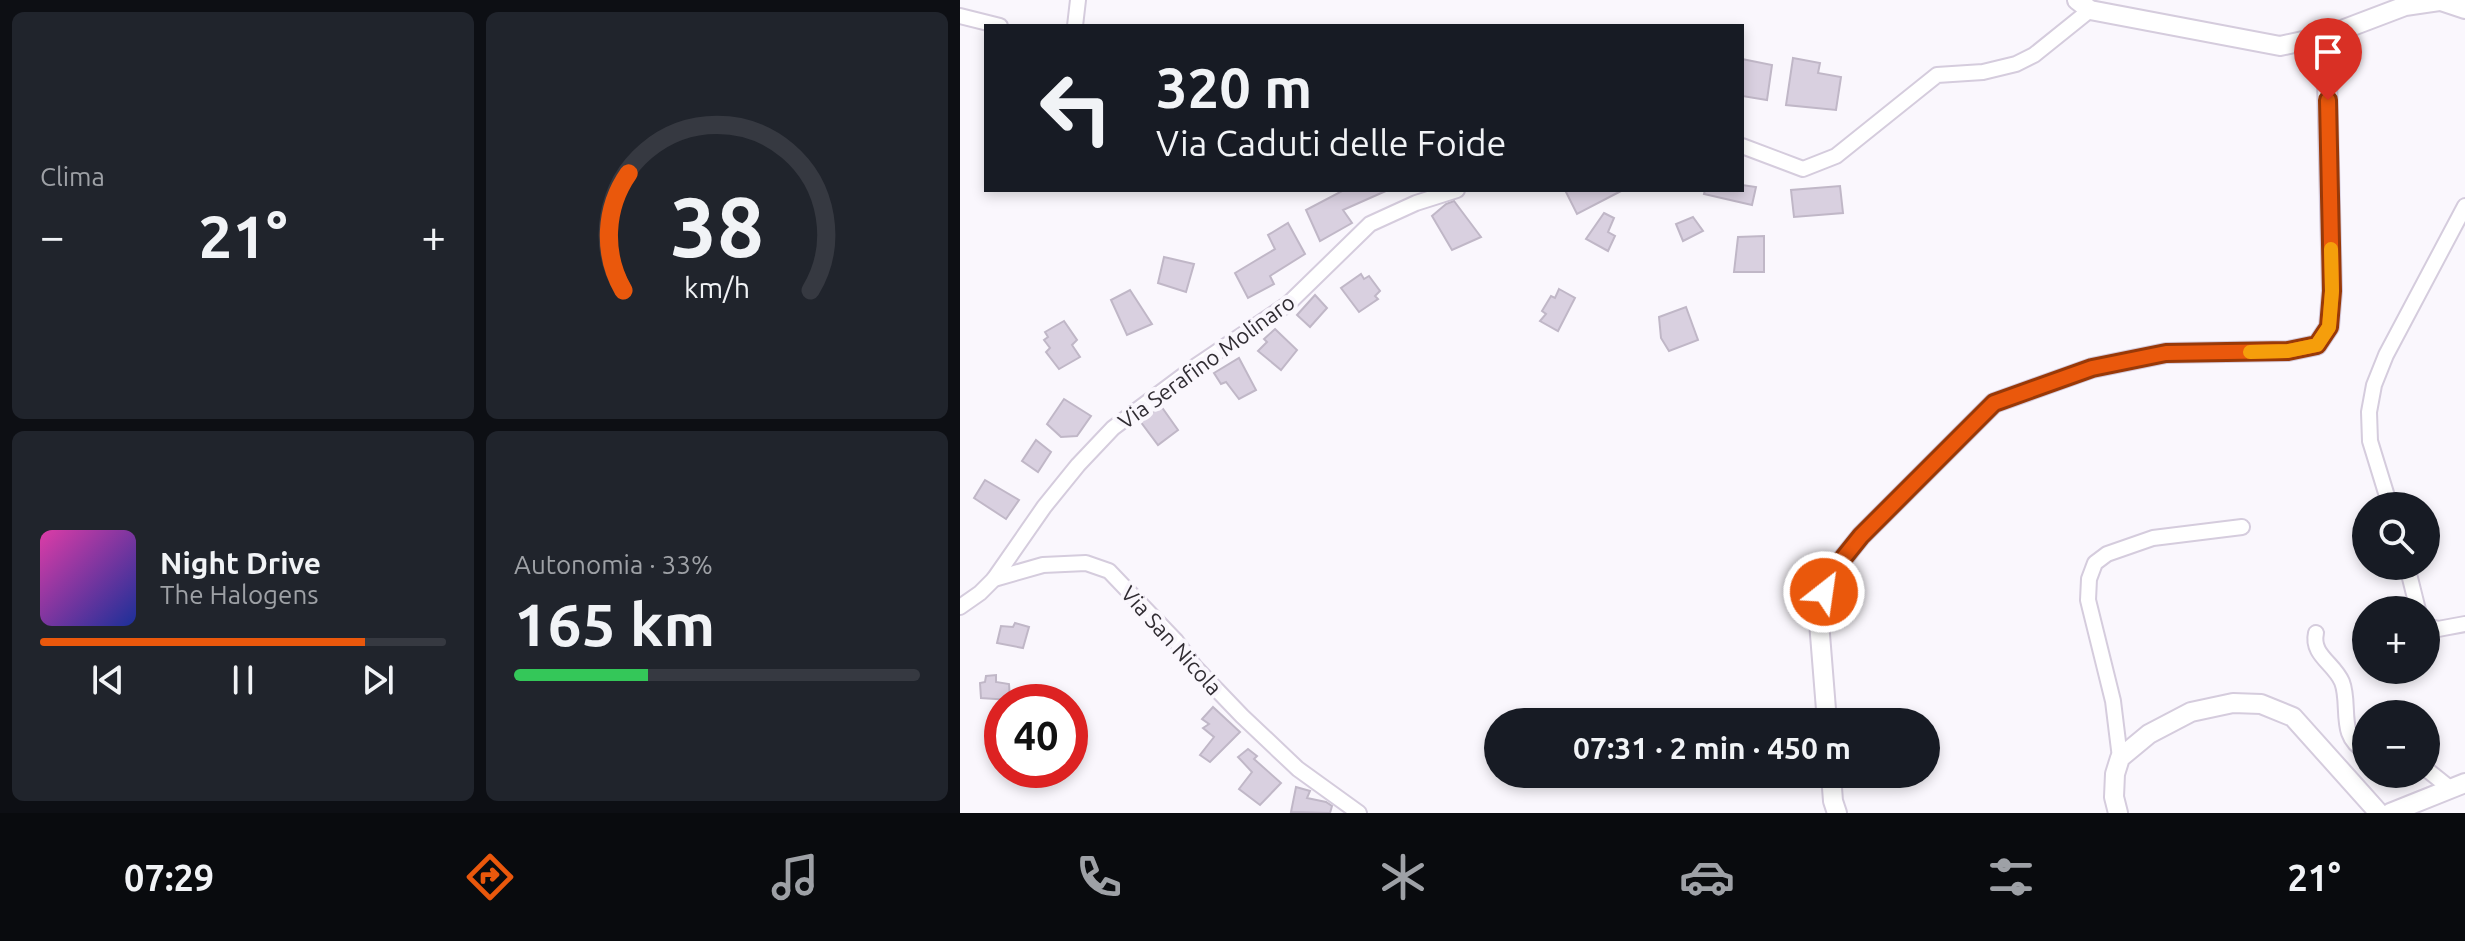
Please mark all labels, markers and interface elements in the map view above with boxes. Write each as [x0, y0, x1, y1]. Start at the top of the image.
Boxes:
pin [2294, 18, 2362, 100]
icon: arrive [2306, 30, 2350, 74]
icon: left [1024, 56, 1128, 160]
text: 320 m [1156, 56, 1312, 119]
text: Via Caduti delle Foide [1156, 122, 1506, 163]
text: Clima [40, 162, 105, 191]
text: 38 [670, 179, 764, 273]
text: 21° [199, 202, 287, 269]
text: − [40, 211, 65, 260]
text: + [421, 211, 446, 260]
text: km/h [684, 271, 750, 303]
street label: Via Serafino Molinaro [1113, 289, 1299, 433]
map controls [2352, 492, 2440, 788]
button: search [2352, 492, 2440, 580]
text: Night Drive [160, 546, 321, 580]
text: Autonomia · 33% [514, 550, 713, 579]
position arrow [1782, 550, 1866, 634]
text: The Halogens [160, 580, 319, 609]
street label: Via San Nicola [1117, 580, 1227, 700]
text: 165 km [514, 590, 715, 657]
button: + [2352, 596, 2440, 684]
icon: previous [86, 658, 130, 702]
icon: pause [221, 658, 265, 702]
icon: next [356, 658, 400, 702]
speed limit sign: 40 [984, 684, 1088, 788]
button: − [2352, 700, 2440, 788]
text: 07:31 · 2 min · 450 m [1573, 731, 1851, 765]
icon: directions [462, 849, 518, 905]
icon: music [767, 849, 823, 905]
icon: phone [1071, 849, 1127, 905]
icon: climate [1375, 849, 1431, 905]
icon: car [1679, 849, 1735, 905]
icon: filters [1983, 849, 2039, 905]
text: 07:29 [124, 857, 214, 898]
text: 21° [2287, 857, 2341, 898]

